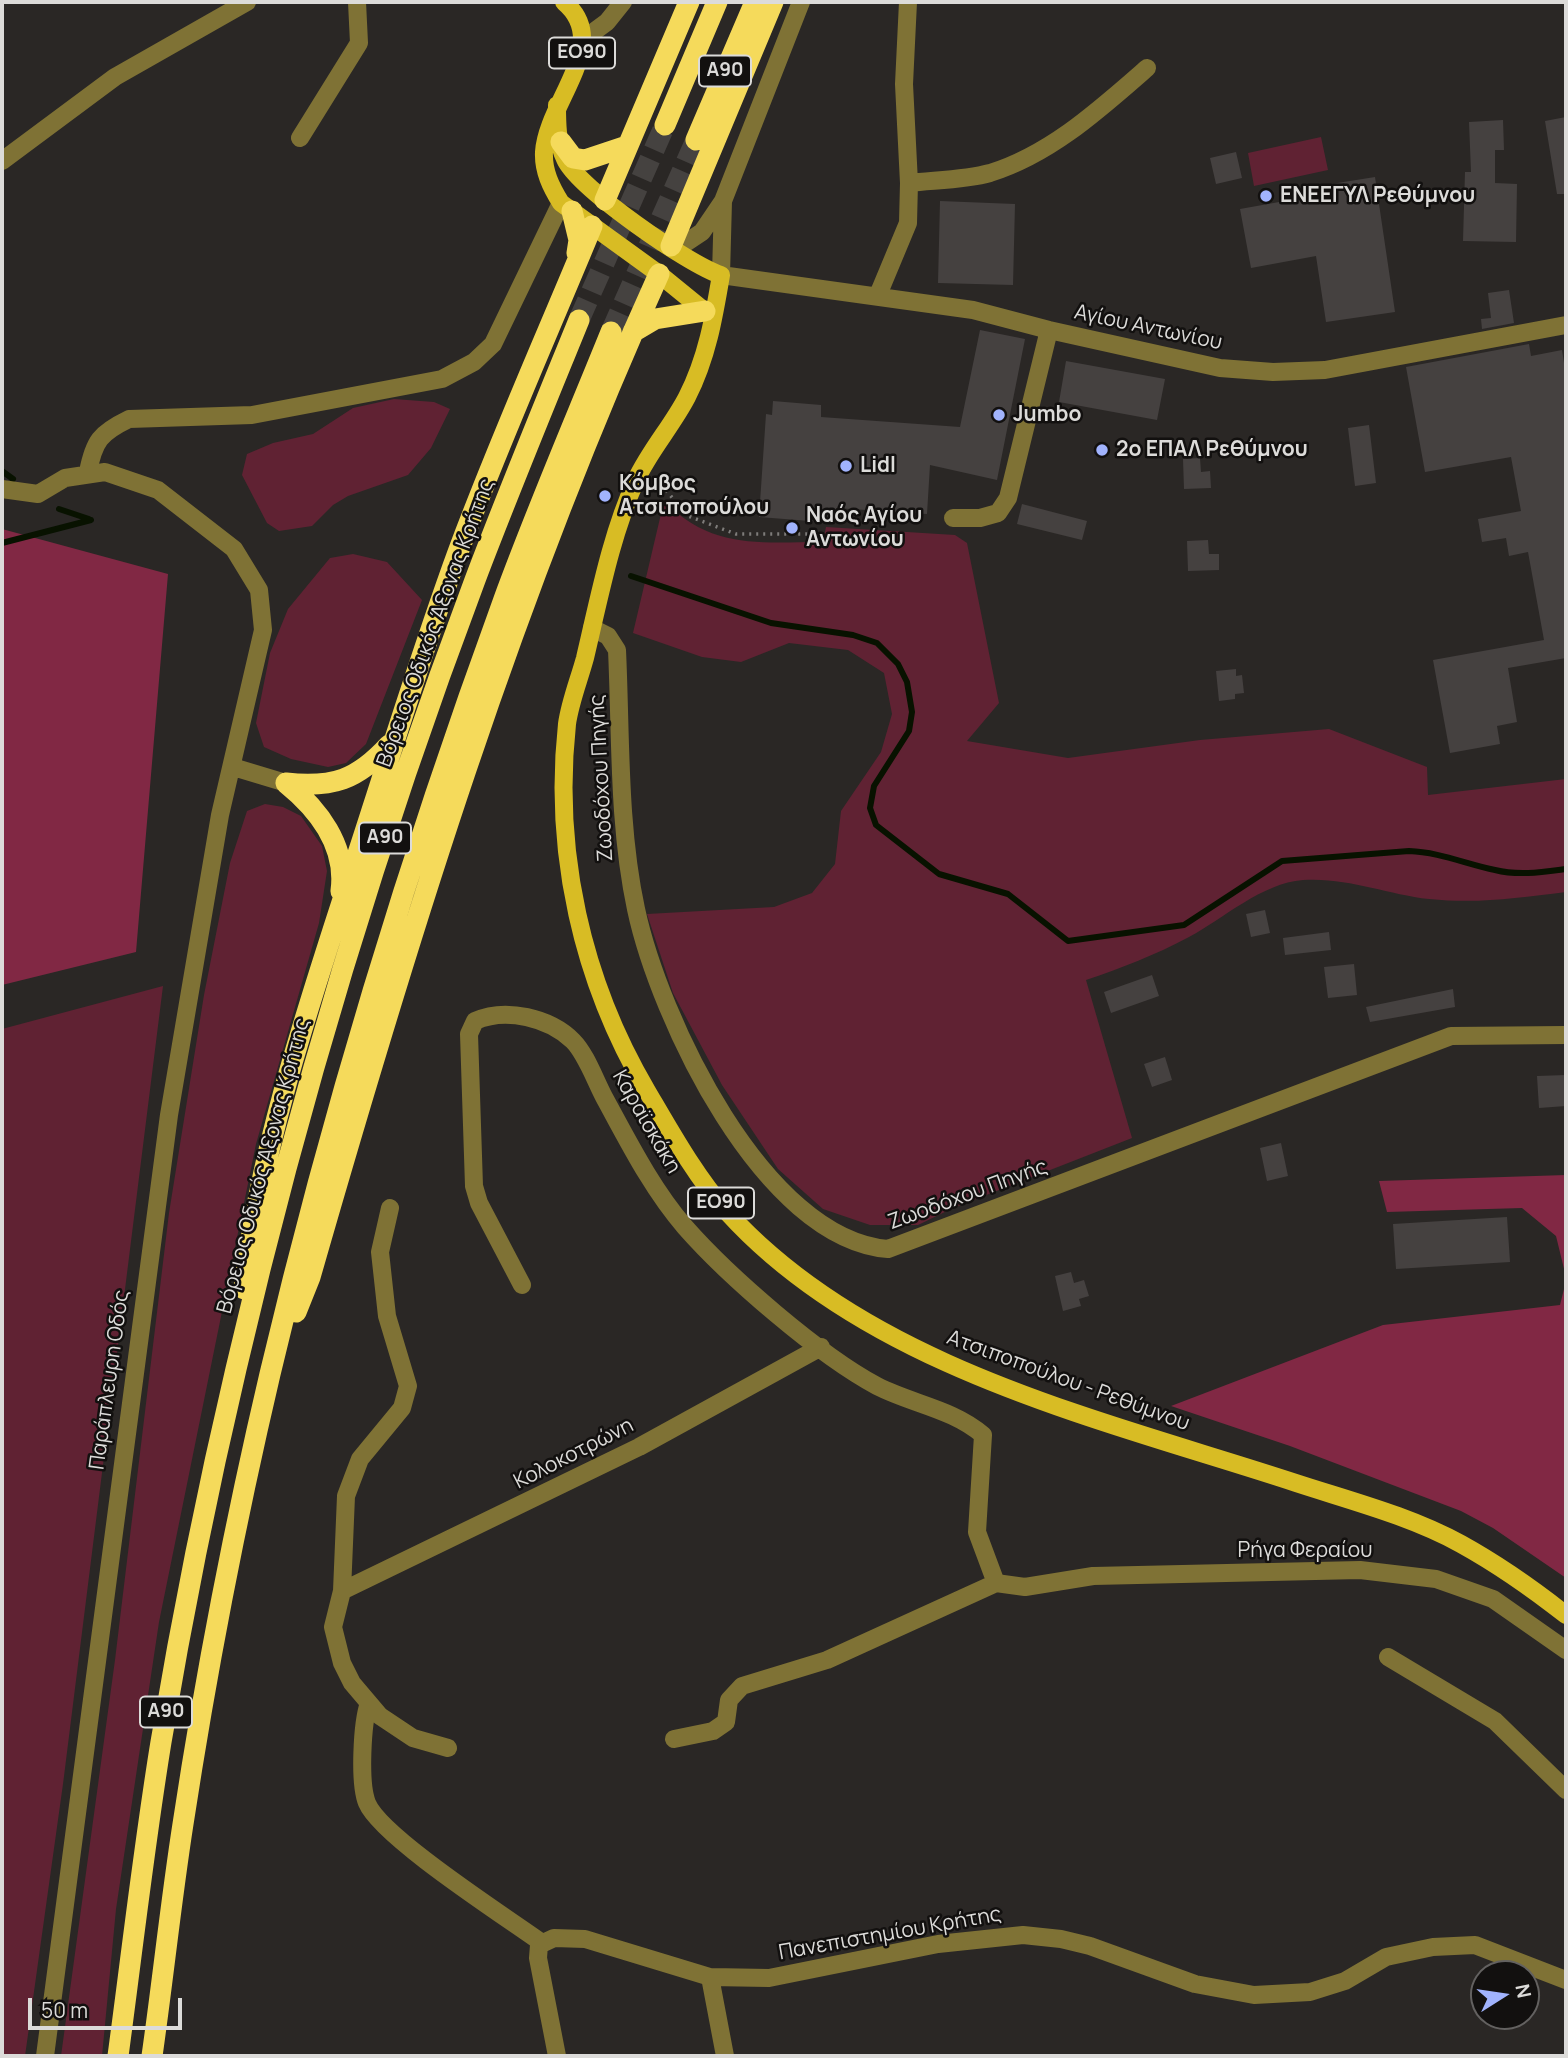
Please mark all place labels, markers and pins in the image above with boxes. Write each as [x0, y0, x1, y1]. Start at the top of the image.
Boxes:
place label: ΕΝΕΕΓΥΛ Ρεθύμνου [1280, 183, 1475, 209]
marker: ΕΝΕΕΓΥΛ Ρεθύμνου [1258, 188, 1274, 204]
place label: Jumbo [1013, 402, 1081, 428]
marker: Jumbo [991, 407, 1007, 423]
place label: 2ο ΕΠΑΛ Ρεθύμνου [1116, 437, 1308, 463]
marker: 2ο ΕΠΑΛ Ρεθύμνου [1094, 442, 1110, 458]
place label: Lidl [860, 453, 896, 479]
marker: Lidl [838, 458, 854, 474]
place label: Κόμβος Ατσιποπούλου [619, 471, 769, 521]
marker: Κόμβος Ατσιποπούλου [597, 488, 613, 504]
place label: Ναός Αγίου Αντωνίου [806, 503, 922, 553]
marker: Ναός Αγίου Αντωνίου [784, 520, 800, 536]

